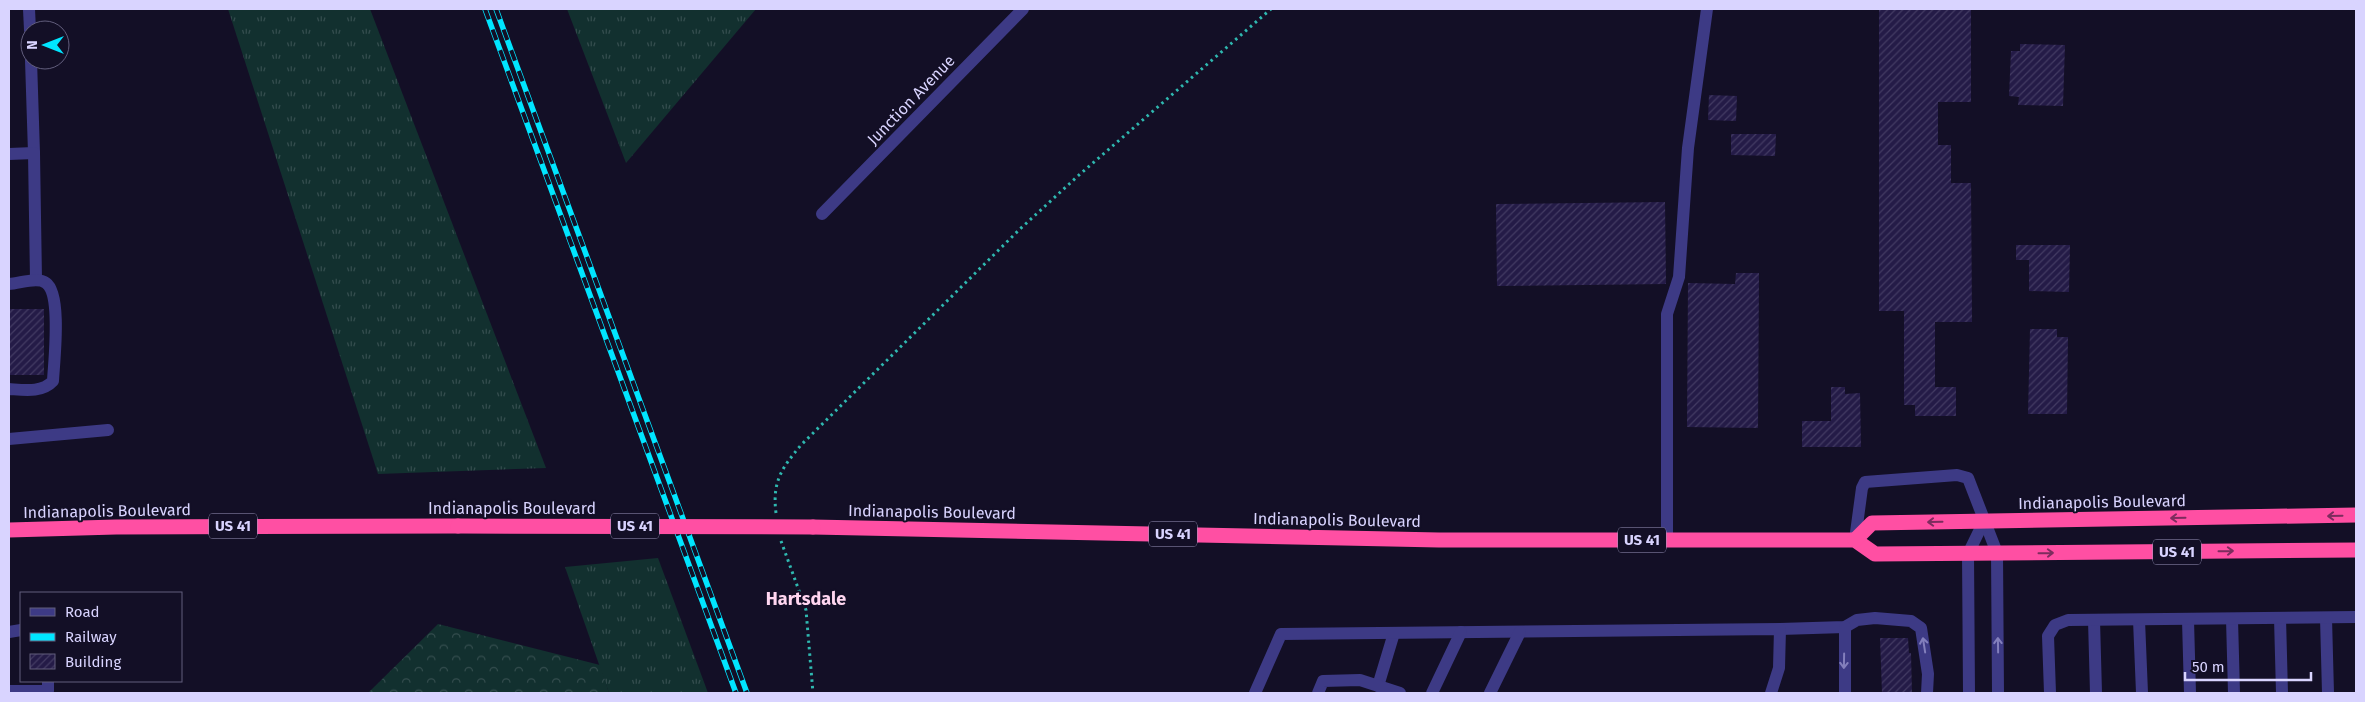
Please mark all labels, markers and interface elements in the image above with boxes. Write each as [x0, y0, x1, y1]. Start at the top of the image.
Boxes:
north arrow [20, 20, 70, 70]
text: N [24, 40, 41, 50]
street label: Junction Avenue [863, 51, 959, 149]
street label: Indianapolis Boulevard [2018, 491, 2186, 513]
street label: Indianapolis Boulevard [428, 499, 596, 518]
street label: Indianapolis Boulevard [23, 500, 191, 522]
street label: Indianapolis Boulevard [848, 501, 1016, 523]
street label: Indianapolis Boulevard [1253, 509, 1421, 531]
one-way arrow [2327, 511, 2343, 520]
one-way arrow [2170, 513, 2186, 523]
road number: US 41 [209, 514, 257, 538]
road number: US 41 [611, 514, 659, 538]
one-way arrow [1927, 517, 1944, 527]
road number: US 41 [1149, 522, 1197, 546]
road number: US 41 [1618, 528, 1666, 552]
road number: US 41 [2153, 540, 2201, 564]
one-way arrow [2218, 546, 2234, 556]
one-way arrow [2038, 548, 2054, 558]
district label: Hartsdale [766, 588, 846, 610]
legend [20, 592, 182, 682]
text: Road [65, 603, 100, 621]
text: Railway [65, 628, 117, 646]
one-way arrow [1918, 637, 1928, 653]
one-way arrow [1993, 637, 2003, 653]
scale bar [2185, 650, 2311, 682]
one-way arrow [1839, 652, 1849, 668]
text: Building [65, 653, 121, 671]
text: 50 m [2192, 658, 2225, 676]

